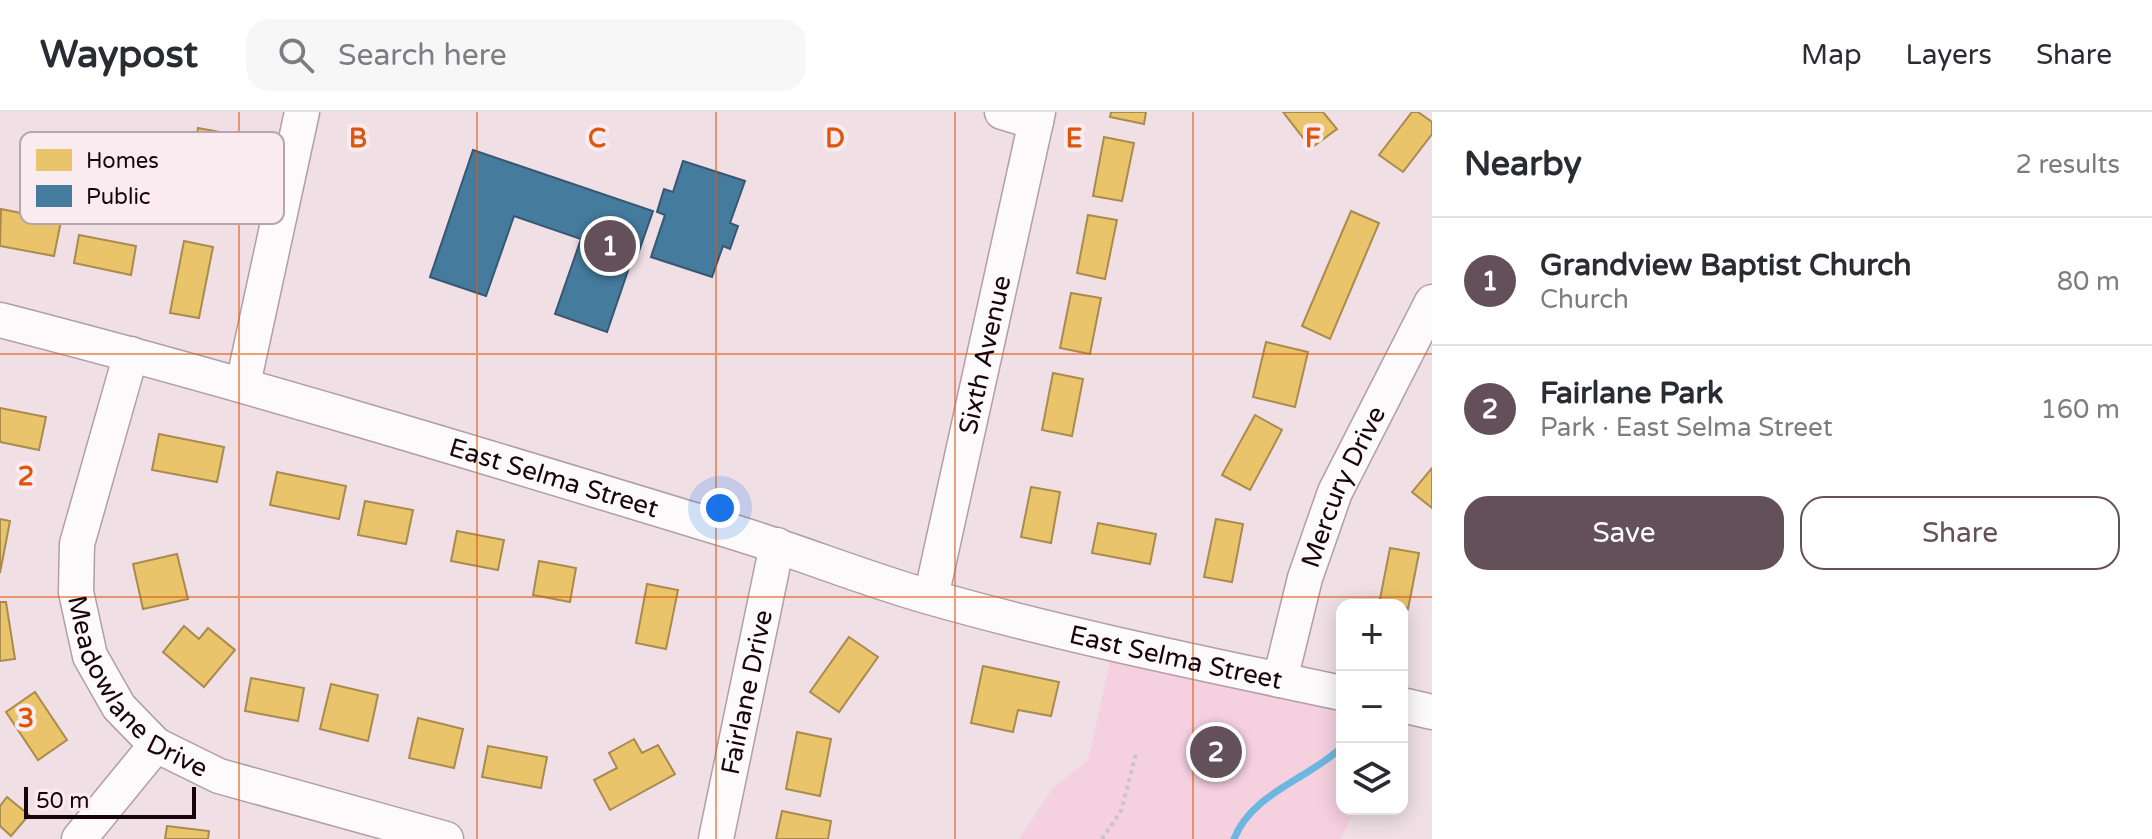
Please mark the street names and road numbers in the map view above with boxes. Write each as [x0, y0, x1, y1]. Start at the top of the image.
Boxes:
street label: Sixth Avenue [952, 272, 1018, 437]
street label: Mercury Drive [1295, 401, 1392, 572]
street label: East Selma Street [446, 432, 662, 524]
street label: Meadowlane Drive [61, 593, 213, 784]
street label: Fairlane Drive [715, 607, 779, 777]
street label: East Selma Street [1067, 619, 1285, 696]

